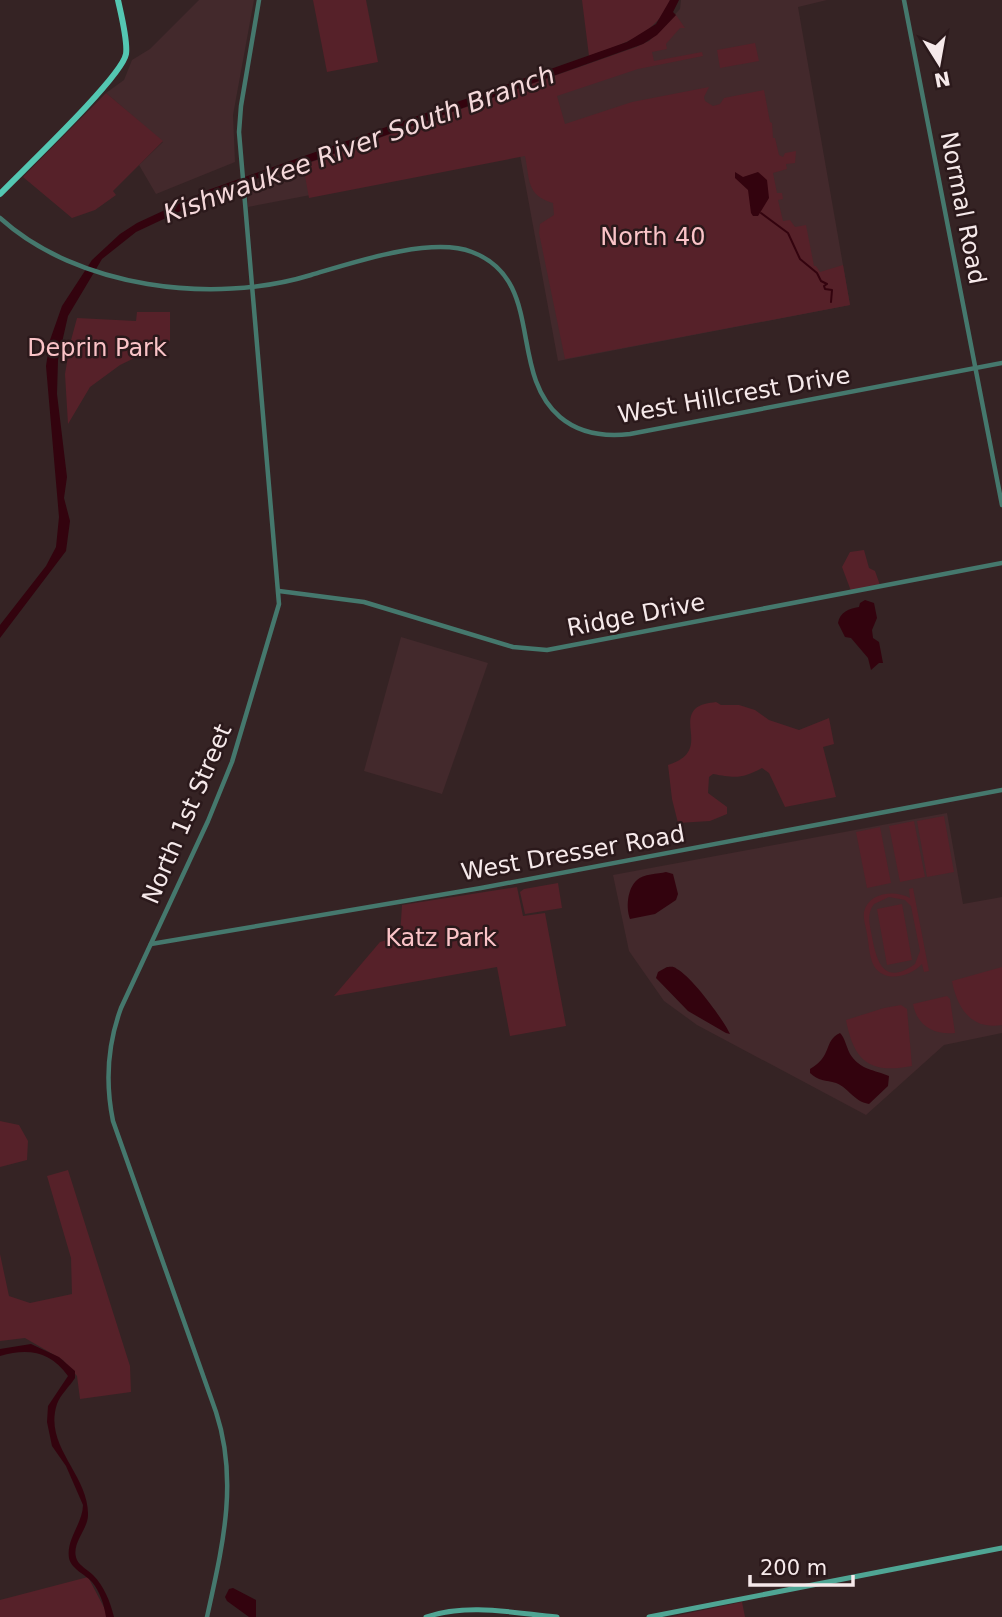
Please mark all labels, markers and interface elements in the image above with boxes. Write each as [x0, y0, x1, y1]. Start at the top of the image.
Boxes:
north arrow [904, 28, 974, 98]
water label: Kishwaukee River South Branch [159, 59, 559, 229]
text: N [932, 67, 952, 92]
street label: Normal Road [934, 129, 992, 287]
park label: North 40 [600, 223, 706, 251]
park label: Deprin Park [27, 334, 167, 362]
street label: West Hillcrest Drive [616, 361, 852, 429]
street label: Ridge Drive [565, 588, 707, 642]
street label: North 1st Street [137, 720, 237, 908]
street label: West Dresser Road [459, 820, 687, 886]
park label: Katz Park [385, 924, 497, 952]
scale bar [750, 1544, 853, 1588]
text: 200 m [760, 1556, 827, 1580]

